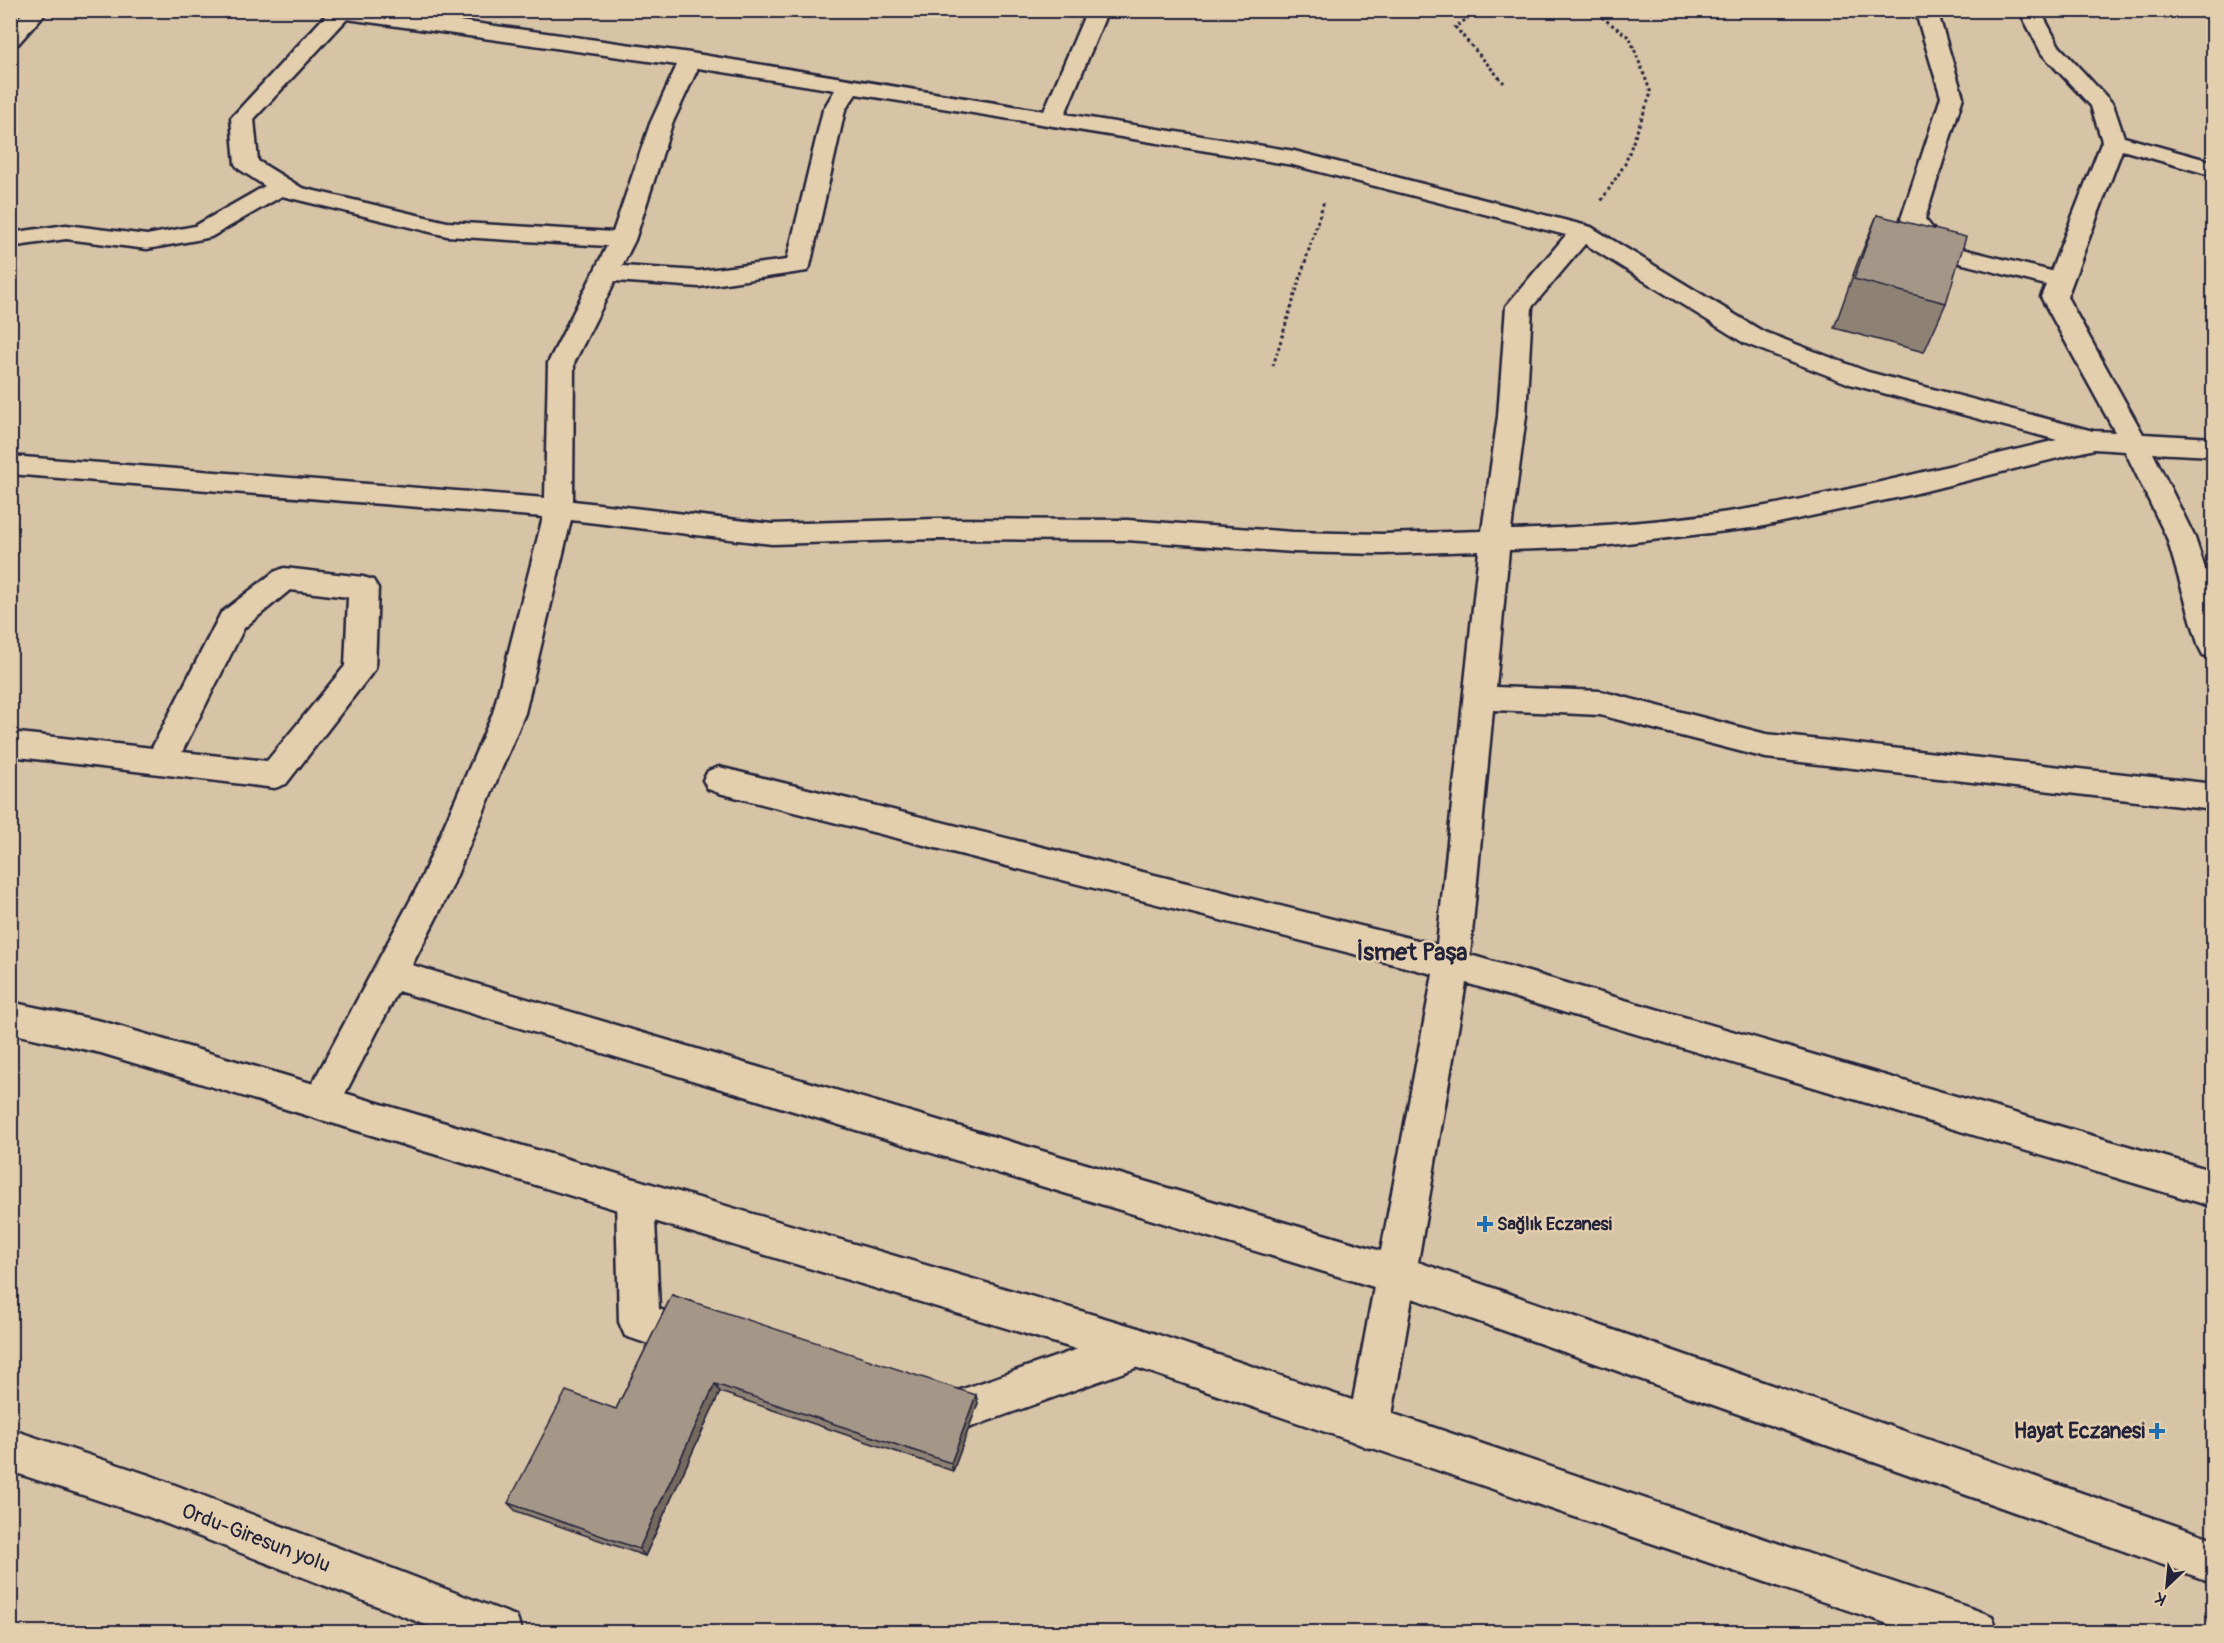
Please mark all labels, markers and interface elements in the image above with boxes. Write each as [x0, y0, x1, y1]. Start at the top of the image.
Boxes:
district label: İsmet Paşa [1357, 938, 1467, 967]
place label: Sağlık Eczanesi [1497, 1213, 1612, 1236]
marker: Sağlık Eczanesi [1478, 1217, 1492, 1231]
place label: Hayat Eczanesi [2014, 1418, 2145, 1445]
marker: Hayat Eczanesi [2150, 1424, 2164, 1438]
street label: Ordu-Giresun yolu [178, 1497, 334, 1579]
north arrow [2137, 1556, 2197, 1616]
text: K [2152, 1587, 2170, 1610]

